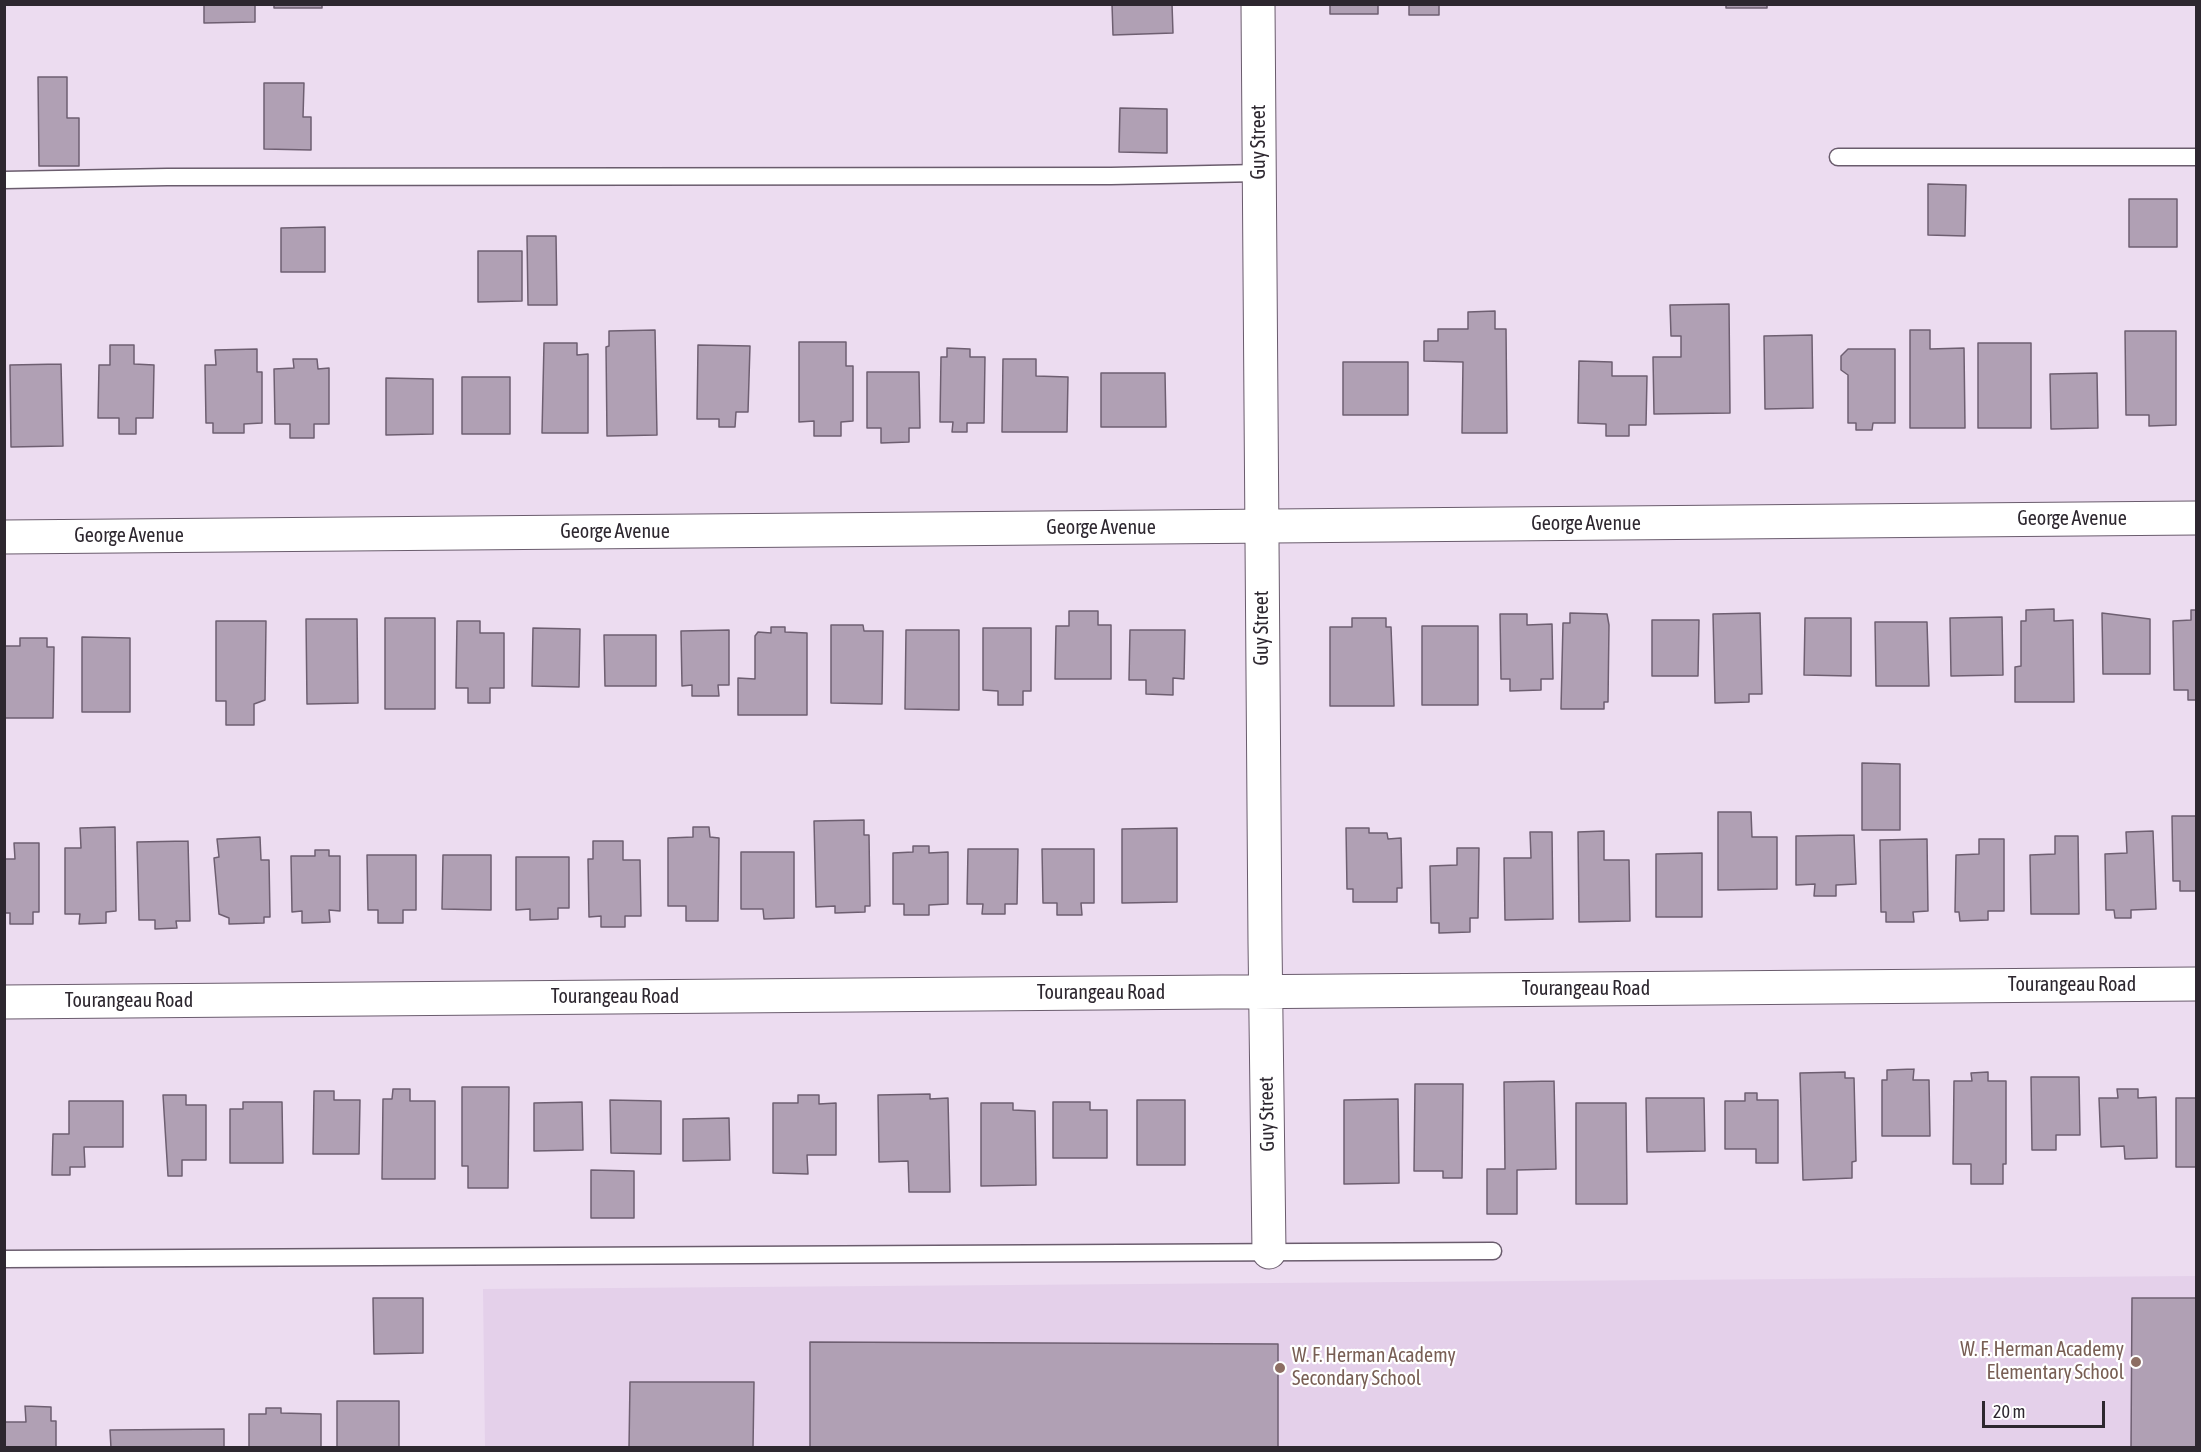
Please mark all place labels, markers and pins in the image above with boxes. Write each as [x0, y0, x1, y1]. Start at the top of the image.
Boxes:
place label: W. F. Herman Academy Elementary School [1960, 1338, 2124, 1385]
place label: W. F. Herman Academy Secondary School [1292, 1344, 1456, 1391]
marker: W. F. Herman Academy Elementary School [2129, 1355, 2143, 1369]
marker: W. F. Herman Academy Secondary School [1273, 1361, 1287, 1375]

